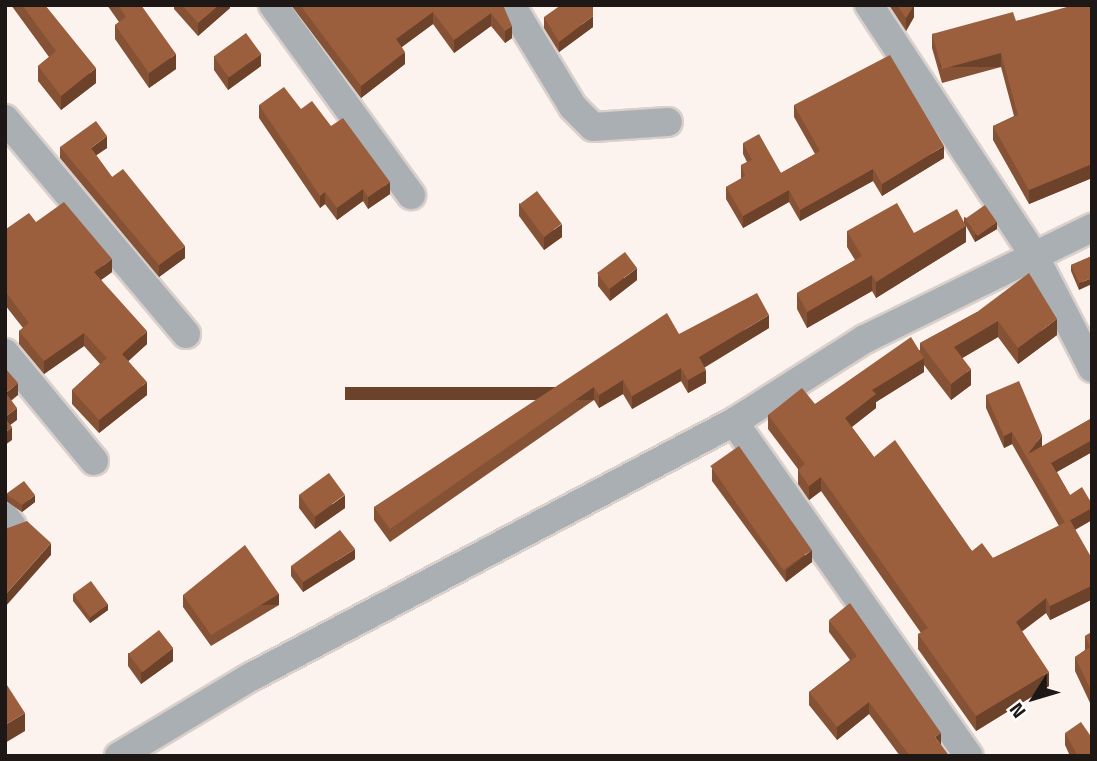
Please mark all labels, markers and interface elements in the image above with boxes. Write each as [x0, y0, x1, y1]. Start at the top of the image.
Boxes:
north arrow [999, 663, 1069, 733]
text: N [1001, 697, 1032, 725]

